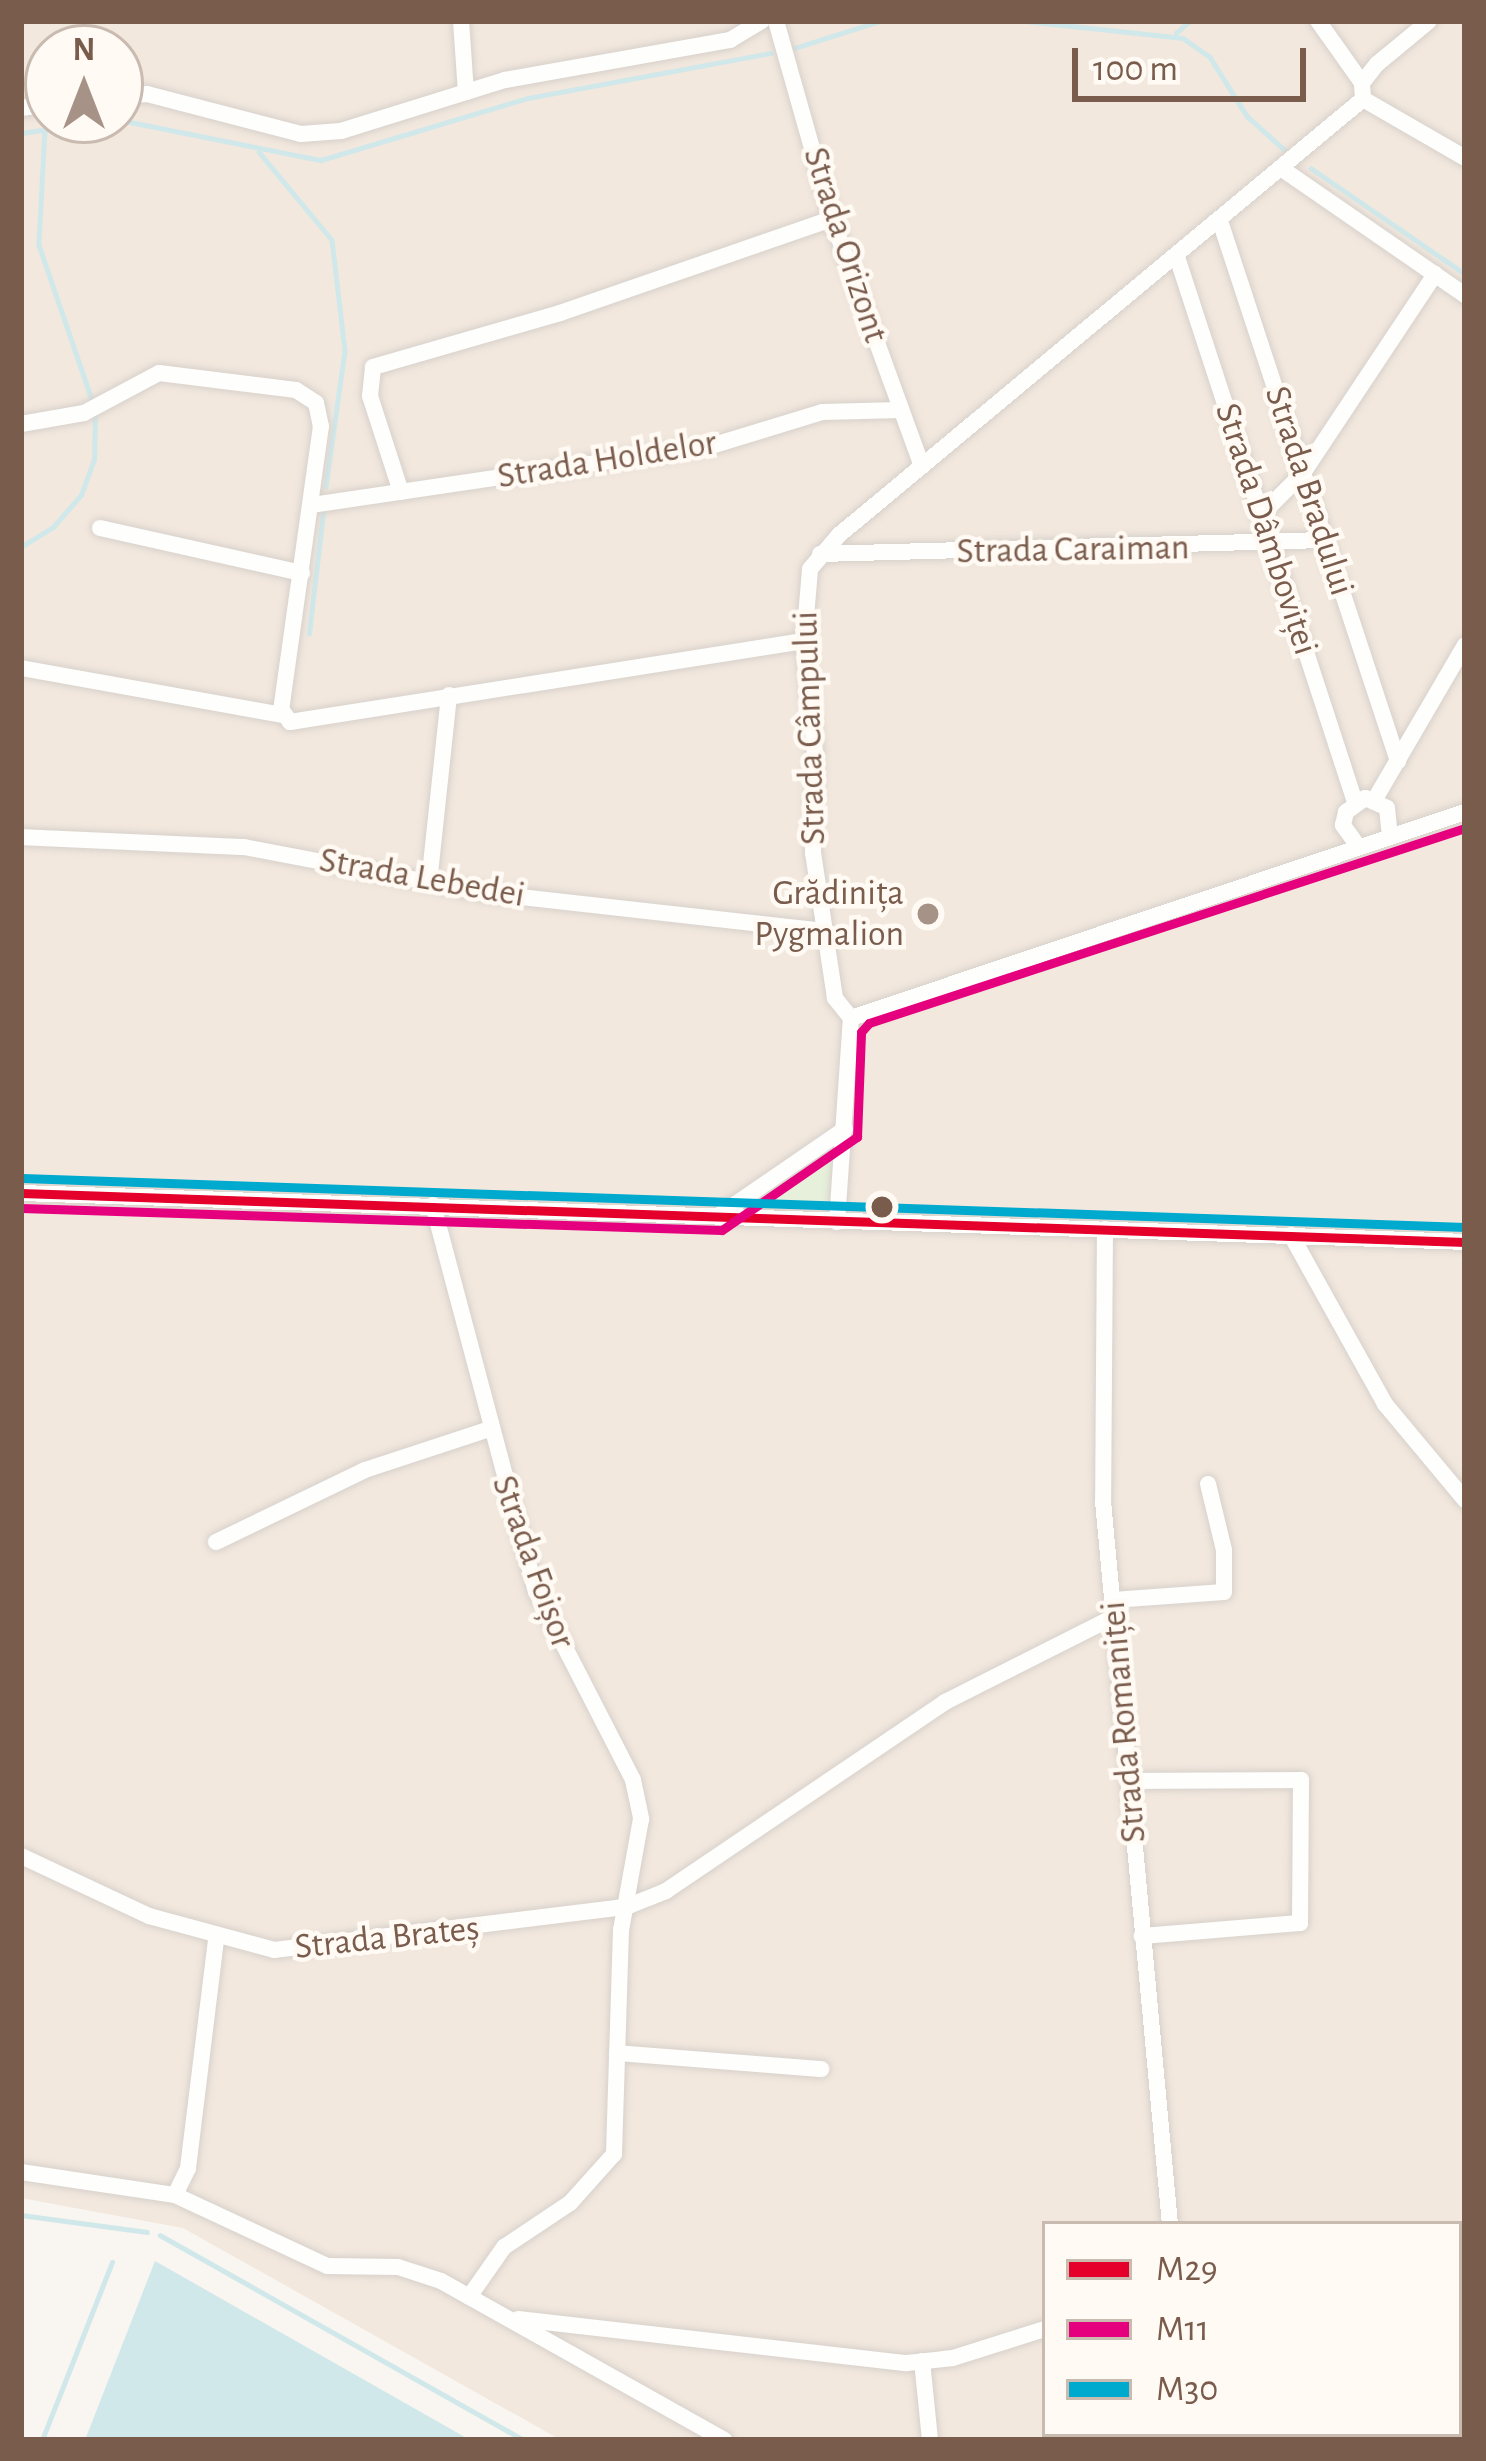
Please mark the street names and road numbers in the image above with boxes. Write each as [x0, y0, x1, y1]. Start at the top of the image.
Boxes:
street label: Strada Orizont [793, 142, 897, 348]
street label: Strada Bradului [1255, 381, 1363, 601]
street label: Strada Dâmboviței [1205, 398, 1327, 660]
street label: Strada Holdelor [494, 421, 720, 499]
street label: Strada Caraiman [956, 526, 1190, 574]
street label: Strada Câmpului [784, 610, 836, 846]
street label: Strada Lebedei [316, 839, 528, 917]
street label: Strada Foișor [482, 1470, 584, 1654]
street label: Strada Romaniței [1092, 1599, 1156, 1845]
street label: Strada Brateș [293, 1907, 481, 1969]

